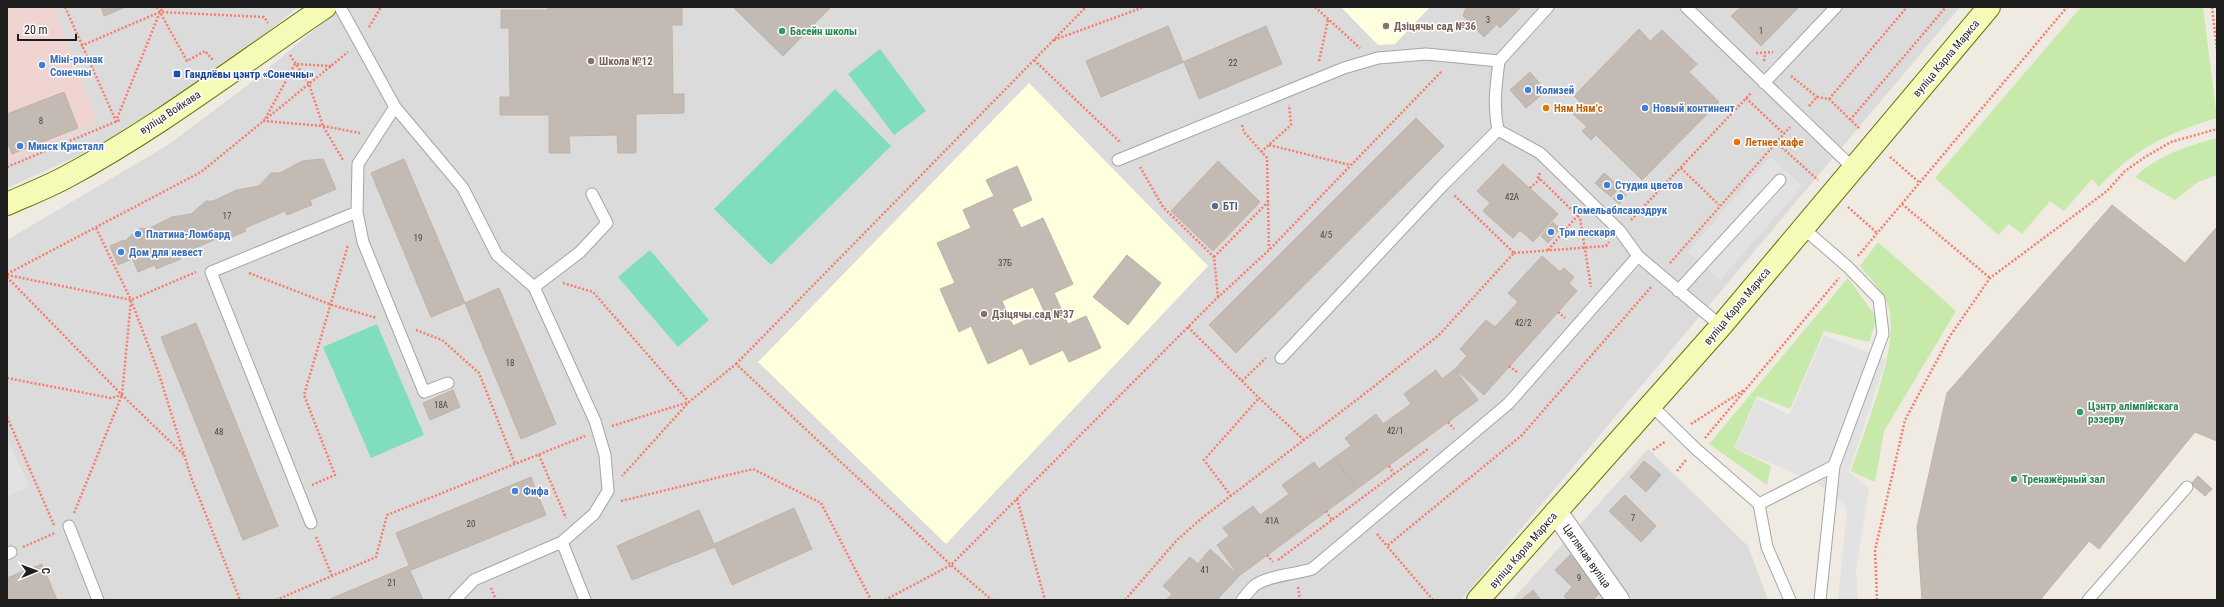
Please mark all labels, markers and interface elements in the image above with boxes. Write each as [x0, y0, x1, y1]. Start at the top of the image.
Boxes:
house number: 3 [1486, 15, 1490, 25]
scale bar [18, 16, 76, 42]
street label: вуліца Карла Маркса [1910, 17, 1982, 99]
place label: Дзіцячы сад №36 [1394, 20, 1477, 33]
marker: Дзіцячы сад №36 [1381, 21, 1391, 31]
text: 20 m [24, 23, 48, 37]
place label: Басейн школы [790, 25, 857, 38]
marker: Басейн школы [777, 26, 787, 36]
house number: 1 [1759, 26, 1763, 36]
place label: Міні-рынак Сонечны [50, 53, 104, 79]
place label: Школа №12 [599, 55, 653, 68]
marker: Школа №12 [586, 56, 596, 66]
house number: 22 [1229, 58, 1238, 68]
marker: Міні-рынак Сонечны [37, 60, 47, 70]
place label: Гандлёвы цэнтр «Сонечны» [185, 68, 314, 81]
marker: Гандлёвы цэнтр «Сонечны» [172, 69, 182, 79]
place label: Колизей [1536, 84, 1574, 97]
marker: Колизей [1523, 85, 1533, 95]
street label: вуліца Войкава [137, 88, 203, 137]
place label: Ням Нямʼс [1554, 102, 1603, 115]
place label: Новый континент [1653, 102, 1735, 115]
marker: Ням Нямʼс [1541, 103, 1551, 113]
marker: Новый континент [1640, 103, 1650, 113]
house number: 8 [39, 116, 43, 126]
place label: Летнее кафе [1745, 136, 1803, 149]
marker: Летнее кафе [1732, 137, 1742, 147]
place label: Минск Кристалл [28, 140, 104, 153]
marker: Минск Кристалл [15, 141, 25, 151]
place label: Студия цветов [1615, 179, 1683, 192]
marker: Студия цветов [1602, 180, 1612, 190]
house number: 42А [1505, 192, 1519, 202]
marker: Гомельаблсаюздрук [1615, 192, 1625, 202]
place label: БТІ [1223, 200, 1238, 213]
marker: БТІ [1210, 201, 1220, 211]
place label: Гомельаблсаюздрук [1573, 204, 1668, 217]
house number: 17 [223, 211, 232, 221]
place label: Три пескаря [1559, 226, 1615, 239]
marker: Три пескаря [1546, 227, 1556, 237]
place label: Платина-Ломбард [146, 228, 230, 241]
marker: Платина-Ломбард [133, 229, 143, 239]
house number: 4/5 [1320, 230, 1333, 240]
house number: 19 [414, 233, 422, 243]
place label: Дом для невест [129, 246, 203, 259]
marker: Дом для невест [116, 247, 126, 257]
house number: 37Б [998, 258, 1012, 268]
street label: вуліца Карла Маркса [1701, 265, 1773, 347]
place label: Дзіцячы сад №37 [992, 308, 1075, 321]
marker: Дзіцячы сад №37 [979, 309, 989, 319]
house number: 42/2 [1515, 318, 1532, 328]
house number: 18 [506, 358, 514, 368]
house number: 18А [434, 400, 448, 410]
place label: Цэнтр алімпійскага рэзерву [2088, 400, 2178, 426]
marker: Цэнтр алімпійскага рэзерву [2075, 407, 2085, 417]
house number: 42/1 [1387, 426, 1403, 436]
house number: 48 [215, 427, 223, 437]
place label: Тренажёрный зал [2022, 473, 2105, 486]
marker: Тренажёрный зал [2009, 474, 2019, 484]
place label: Фифа [523, 485, 549, 498]
marker: Фифа [510, 486, 520, 496]
street label: вуліца Карла Маркса [1487, 510, 1560, 591]
house number: 7 [1631, 513, 1636, 523]
house number: 41А [1265, 516, 1279, 526]
house number: 20 [467, 519, 475, 529]
street label: Цагляная вуліца [1560, 522, 1613, 591]
north arrow [16, 551, 56, 591]
house number: 41 [1201, 565, 1209, 575]
text: С [39, 568, 52, 574]
house number: 9 [1577, 573, 1581, 583]
house number: 21 [388, 578, 396, 588]

